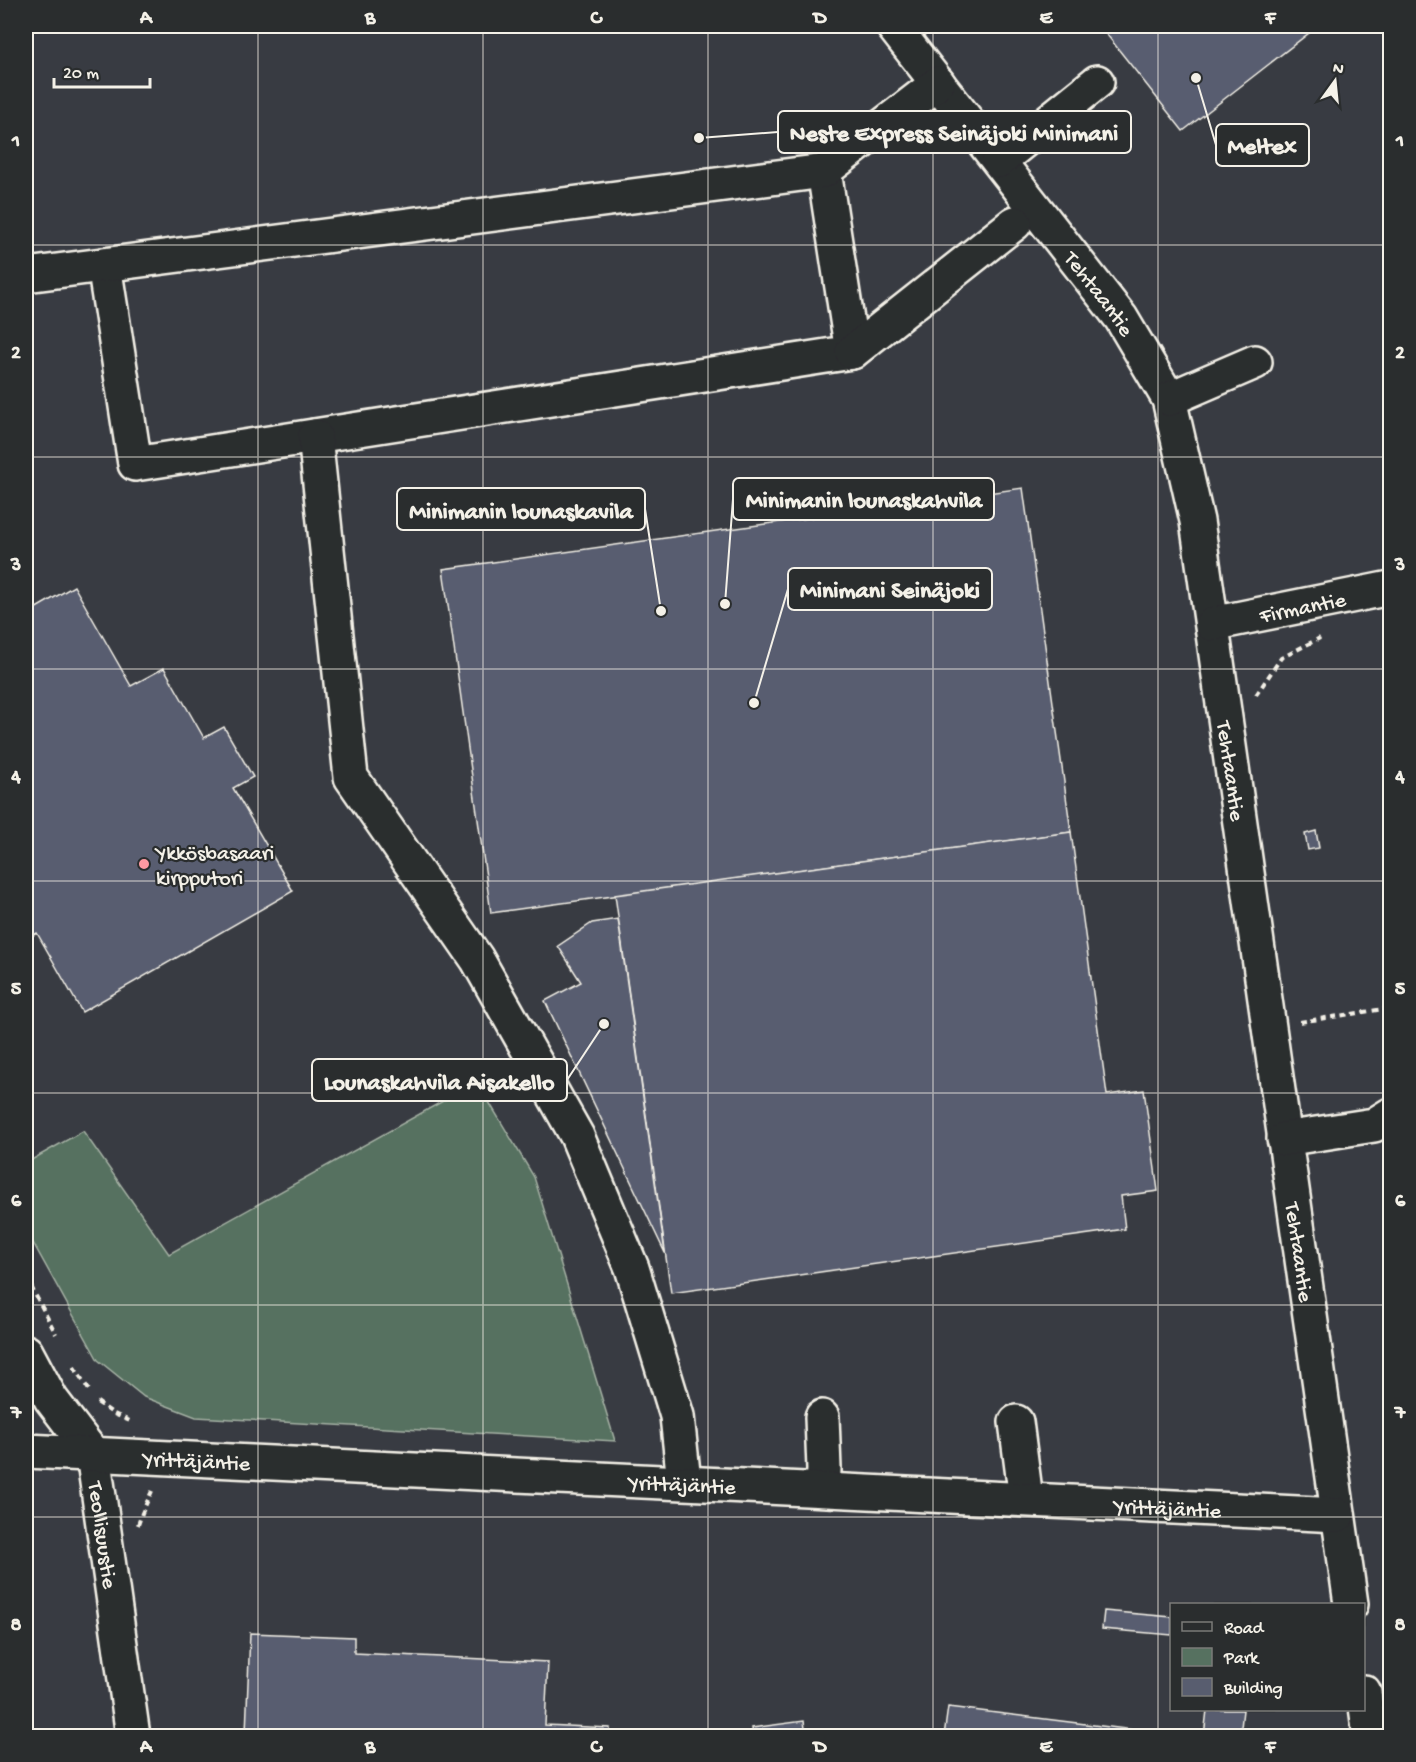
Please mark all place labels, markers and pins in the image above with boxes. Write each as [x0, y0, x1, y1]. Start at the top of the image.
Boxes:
callout: Neste Express Seinäjoki Minimani [778, 111, 1131, 153]
callout: Meltex [1216, 124, 1309, 166]
callout: Minimanin lounaskahvila [733, 478, 994, 520]
callout: Minimanin lounaskavila [397, 488, 645, 530]
callout: Minimani Seinäjoki [788, 568, 992, 610]
place label: Ykkösbasaari kirpputori [154, 842, 274, 893]
marker: Ykkösbasaari kirpputori [137, 857, 151, 871]
callout: Lounaskahvila Aisakello [312, 1059, 567, 1101]

